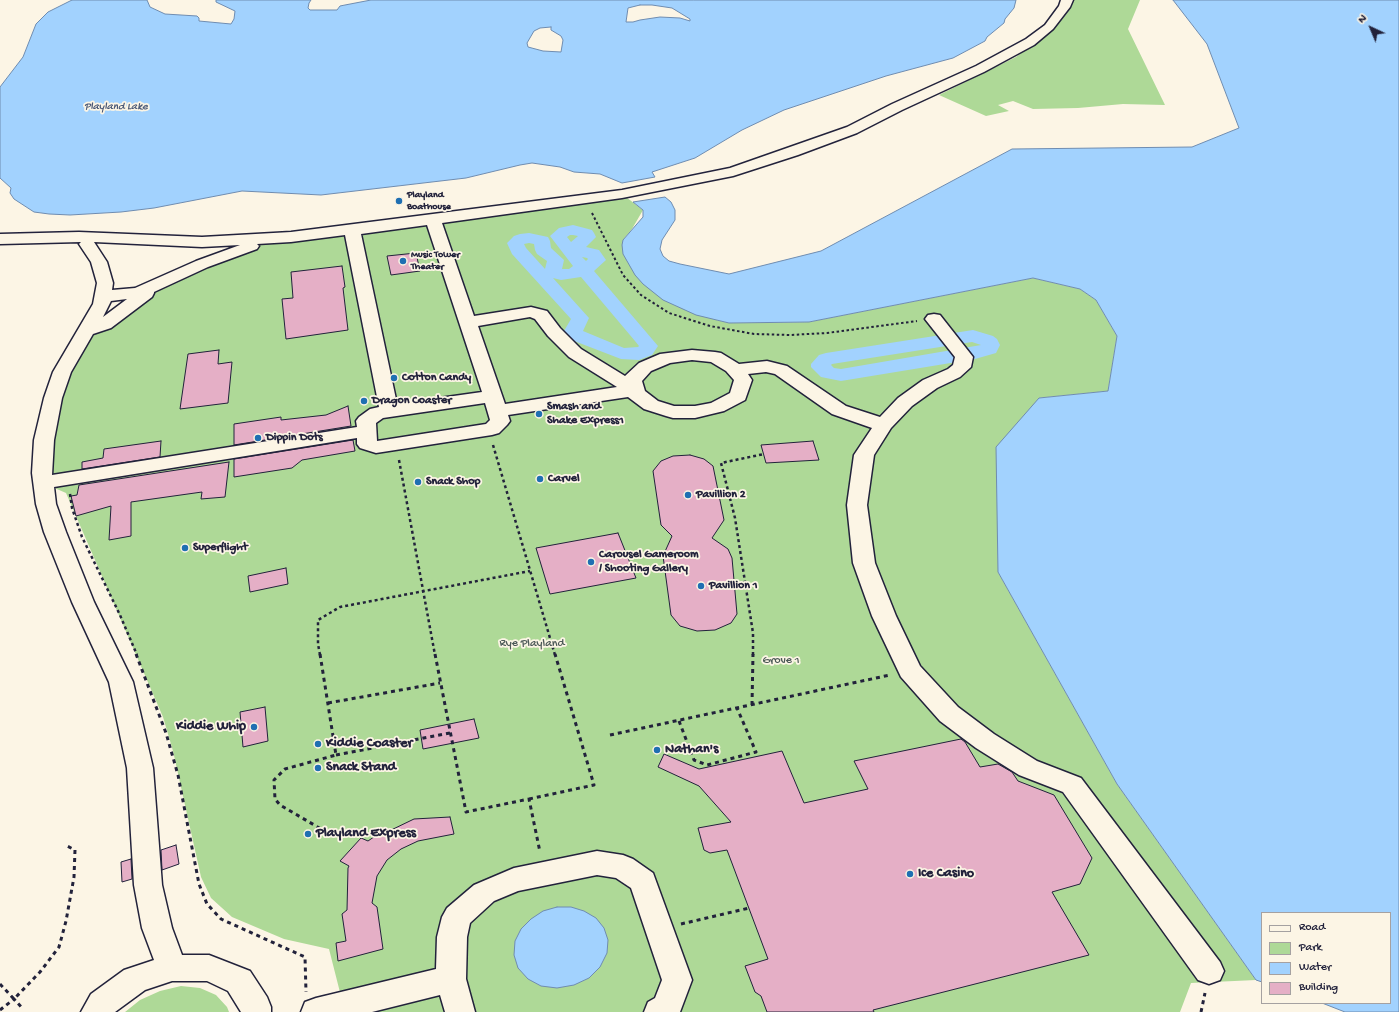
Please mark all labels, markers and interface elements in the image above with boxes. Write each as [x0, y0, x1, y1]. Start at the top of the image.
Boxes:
north arrow [1351, 8, 1391, 48]
text: N [1356, 13, 1369, 26]
water label: Playland Lake [84, 100, 148, 114]
place label: Playland Boathouse [407, 189, 451, 212]
marker: Playland Boathouse [394, 196, 404, 206]
place label: Music Tower Theater [411, 249, 460, 272]
marker: Music Tower Theater [398, 256, 408, 266]
place label: Cotton Candy [402, 371, 471, 385]
marker: Cotton Candy [389, 373, 399, 383]
place label: Dragon Coaster [372, 394, 451, 408]
marker: Dragon Coaster [359, 396, 369, 406]
place label: Smash and Shake Express1 [547, 400, 624, 428]
marker: Smash and Shake Express1 [534, 409, 544, 419]
place label: Dippin Dots [266, 431, 323, 445]
marker: Dippin Dots [253, 433, 263, 443]
place label: Carvel [548, 472, 580, 486]
marker: Carvel [535, 474, 545, 484]
place label: Snack Shop [426, 475, 480, 489]
marker: Snack Shop [413, 477, 423, 487]
place label: Pavillion 2 [696, 488, 746, 502]
marker: Pavillion 2 [683, 490, 693, 500]
place label: Superflight [193, 541, 248, 555]
marker: Superflight [180, 543, 190, 553]
place label: Carousel Gameroom / Shooting Gallery [599, 548, 699, 576]
marker: Carousel Gameroom / Shooting Gallery [586, 557, 596, 567]
place label: Pavillion 1 [709, 579, 758, 593]
marker: Pavillion 1 [696, 581, 706, 591]
park label: Rye Playland [499, 637, 565, 651]
park label: Grove 1 [762, 654, 800, 668]
place label: Kiddie Whip [176, 719, 246, 735]
marker: Kiddie Whip [249, 722, 259, 732]
place label: Kiddie Coaster [326, 736, 412, 752]
marker: Kiddie Coaster [313, 739, 323, 749]
place label: Nathan's [665, 742, 718, 758]
marker: Nathan's [652, 745, 662, 755]
place label: Snack Stand [326, 760, 396, 776]
marker: Snack Stand [313, 763, 323, 773]
place label: Playland Express [316, 826, 416, 842]
marker: Playland Express [303, 829, 313, 839]
place label: Ice Casino [918, 866, 974, 882]
marker: Ice Casino [905, 869, 915, 879]
legend [1261, 912, 1391, 1004]
text: Road [1299, 921, 1325, 935]
text: Park [1299, 941, 1322, 955]
text: Water [1299, 961, 1331, 975]
text: Building [1299, 981, 1338, 995]

